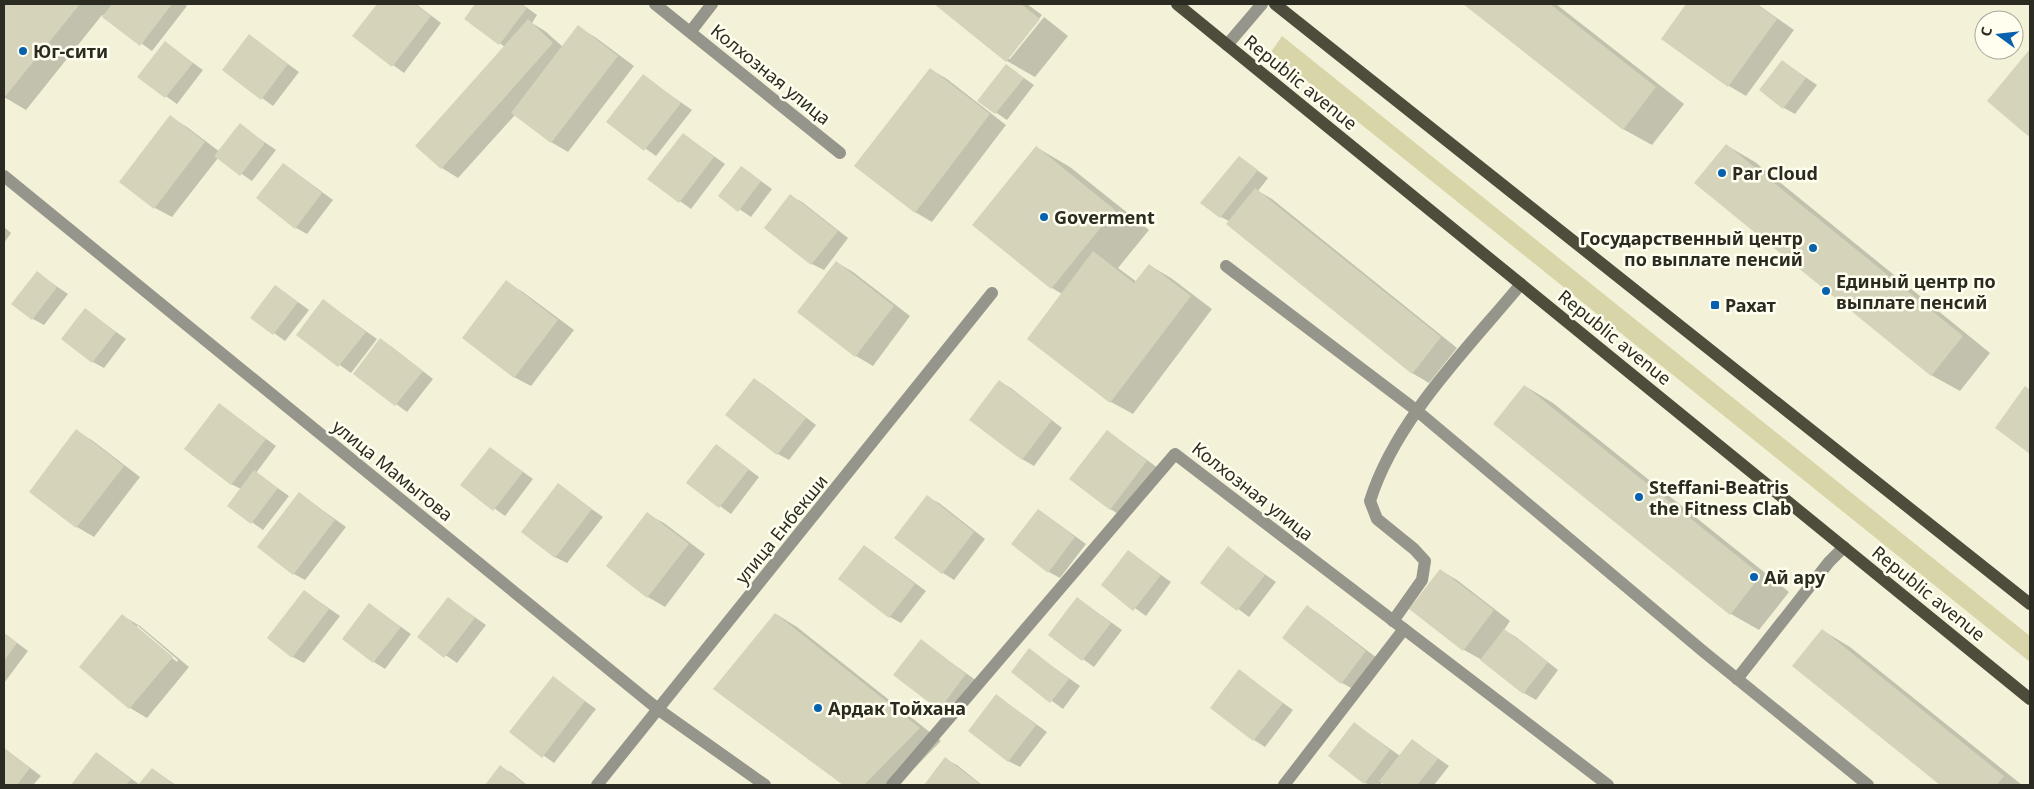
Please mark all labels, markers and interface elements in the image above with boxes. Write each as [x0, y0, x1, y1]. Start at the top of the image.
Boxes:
north arrow [1974, 10, 2024, 60]
street label: Колхозная улица [706, 18, 836, 130]
text: С [1976, 25, 1996, 38]
street label: Republic avenue [1239, 29, 1363, 135]
place label: Юг-сити [33, 39, 108, 63]
marker: Юг-сити [17, 45, 29, 57]
place label: Par Cloud [1732, 161, 1818, 185]
marker: Par Cloud [1716, 167, 1728, 179]
place label: Goverment [1054, 205, 1155, 229]
marker: Goverment [1038, 211, 1050, 223]
place label: Государственный центр по выплате пенсий [1580, 226, 1803, 271]
marker: Государственный центр по выплате пенсий [1807, 242, 1819, 254]
place label: Единый центр по выплате пенсий [1836, 269, 1996, 314]
street label: Republic avenue [1553, 284, 1677, 390]
marker: Единый центр по выплате пенсий [1820, 285, 1832, 297]
place label: Рахат [1725, 293, 1776, 317]
marker: Рахат [1709, 299, 1721, 311]
street label: улица Мамытова [328, 414, 458, 526]
street label: Колхозная улица [1187, 436, 1319, 546]
street label: улица Енбекши [729, 469, 833, 589]
place label: Steffani-Beatris the Fitness Clab [1649, 475, 1791, 520]
marker: Steffani-Beatris the Fitness Clab [1633, 491, 1645, 503]
street label: Republic avenue [1867, 540, 1991, 646]
place label: Ай ару [1764, 565, 1826, 589]
marker: Ай ару [1748, 571, 1760, 583]
place label: Ардак Тойхана [828, 696, 966, 720]
marker: Ардак Тойхана [812, 702, 824, 714]

